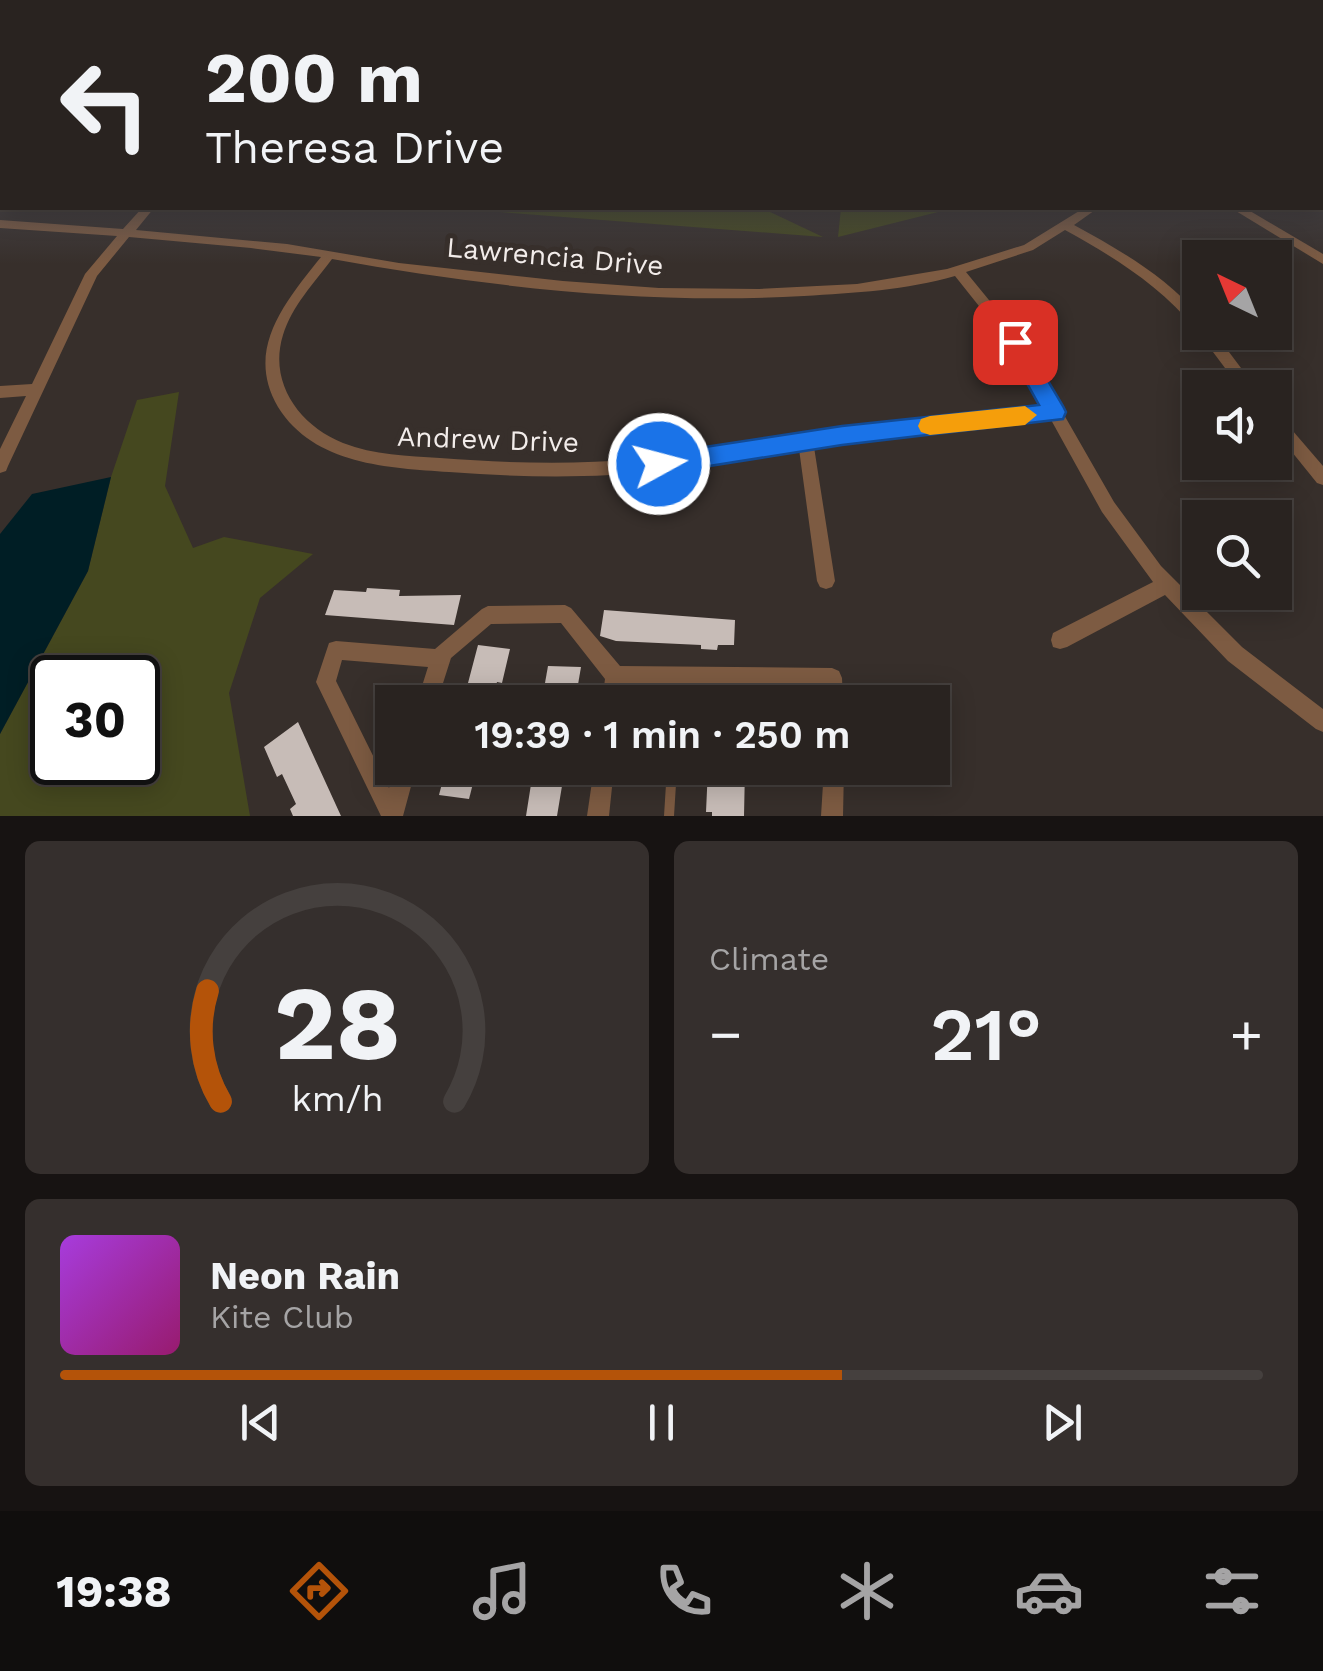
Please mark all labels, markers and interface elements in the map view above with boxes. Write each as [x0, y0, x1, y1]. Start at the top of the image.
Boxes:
text: 200 m [205, 37, 423, 119]
icon: left [40, 40, 170, 170]
text: Theresa Drive [205, 121, 504, 174]
street label: Lawrencia Drive [445, 231, 665, 282]
north arrow [1182, 240, 1292, 350]
map controls [1182, 240, 1292, 610]
pin [973, 300, 1058, 385]
icon: arrive [988, 315, 1043, 370]
button: sound [1182, 370, 1292, 480]
position arrow [607, 412, 711, 516]
street label: Andrew Drive [396, 420, 580, 459]
button: search [1182, 500, 1292, 610]
speed limit sign: 30 [30, 655, 160, 785]
text: 19:39 · 1 min · 250 m [475, 713, 850, 757]
text: Climate [709, 940, 829, 978]
text: 28 [273, 962, 401, 1084]
text: 21° [930, 990, 1042, 1078]
text: − [709, 1002, 742, 1066]
text: + [1230, 1002, 1263, 1066]
text: km/h [291, 1078, 383, 1120]
text: Neon Rain [210, 1254, 400, 1298]
text: Kite Club [210, 1298, 354, 1336]
icon: previous [233, 1395, 288, 1450]
icon: pause [634, 1395, 689, 1450]
icon: next [1035, 1395, 1090, 1450]
icon: directions [284, 1556, 354, 1626]
icon: music [467, 1556, 537, 1626]
icon: phone [649, 1556, 719, 1626]
icon: climate [832, 1556, 902, 1626]
icon: car [1014, 1556, 1084, 1626]
icon: filters [1197, 1556, 1267, 1626]
text: 19:38 [56, 1565, 172, 1618]

